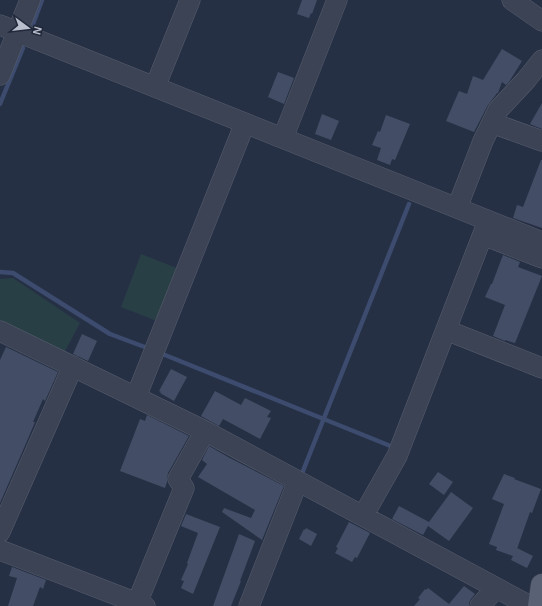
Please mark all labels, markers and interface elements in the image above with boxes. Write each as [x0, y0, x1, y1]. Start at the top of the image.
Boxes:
north arrow [8, 8, 48, 48]
text: N [31, 25, 44, 36]

